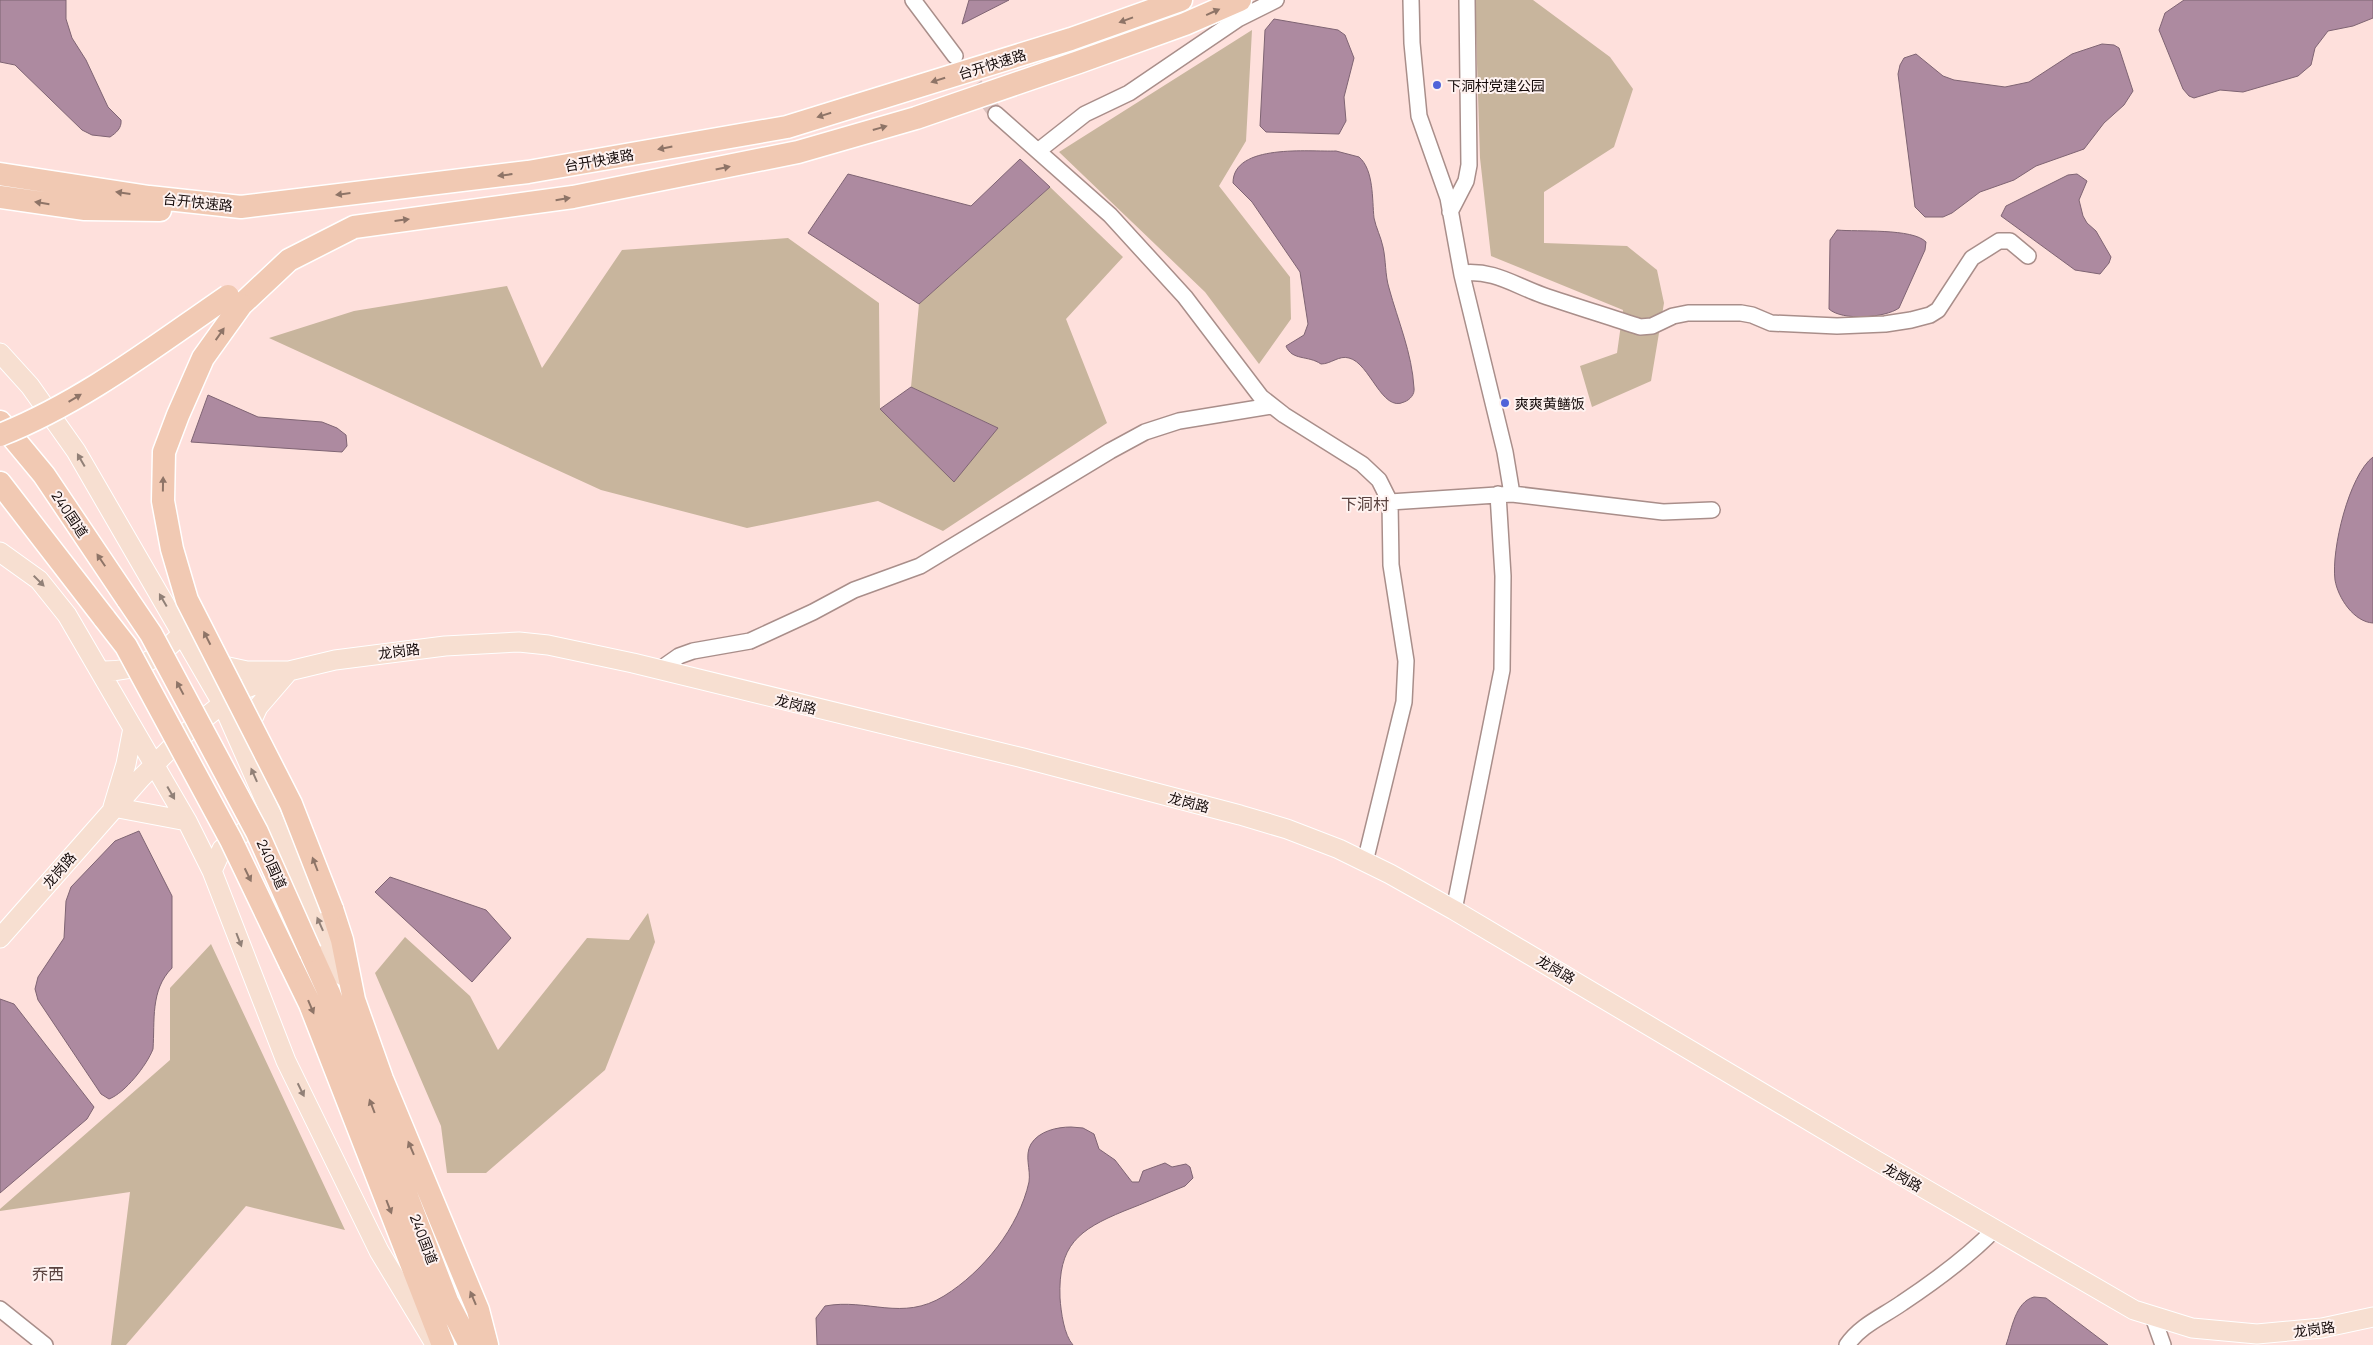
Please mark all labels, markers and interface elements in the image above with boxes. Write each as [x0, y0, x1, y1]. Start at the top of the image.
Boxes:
one-way arrow [1206, 8, 1220, 16]
one-way arrow [1119, 17, 1134, 24]
street label: 台开快速路 [956, 45, 1028, 83]
place label: 下洞村党建公园 [1447, 76, 1545, 95]
one-way arrow [931, 77, 946, 84]
marker: 下洞村党建公园 [1431, 79, 1443, 91]
one-way arrow [816, 112, 831, 120]
one-way arrow [873, 124, 888, 132]
one-way arrow [657, 144, 673, 152]
street label: 台开快速路 [563, 145, 635, 175]
one-way arrow [715, 164, 731, 172]
one-way arrow [497, 171, 513, 179]
one-way arrow [115, 189, 131, 197]
street label: 台开快速路 [162, 189, 234, 215]
one-way arrow [335, 190, 351, 198]
one-way arrow [556, 194, 572, 202]
one-way arrow [34, 199, 50, 207]
one-way arrow [395, 216, 411, 224]
one-way arrow [215, 328, 225, 341]
one-way arrow [68, 394, 81, 403]
place label: 爽爽黄鳝饭 [1515, 394, 1585, 413]
marker: 爽爽黄鳝饭 [1499, 397, 1511, 409]
one-way arrow [76, 453, 85, 466]
one-way arrow [160, 475, 168, 491]
street label: 240国道 [47, 487, 93, 541]
district label: 下洞村 [1341, 493, 1389, 515]
one-way arrow [96, 553, 106, 567]
one-way arrow [32, 575, 44, 587]
one-way arrow [158, 594, 167, 607]
one-way arrow [203, 631, 211, 646]
street label: 龙岗路 [377, 639, 421, 663]
one-way arrow [176, 681, 184, 695]
street label: 龙岗路 [773, 690, 819, 718]
one-way arrow [250, 768, 258, 782]
one-way arrow [166, 786, 175, 799]
street label: 龙岗路 [1166, 787, 1212, 817]
street label: 240国道 [253, 836, 291, 892]
street label: 龙岗路 [38, 848, 80, 892]
one-way arrow [310, 857, 318, 871]
one-way arrow [244, 867, 252, 882]
one-way arrow [316, 917, 324, 931]
one-way arrow [235, 933, 243, 948]
street label: 龙岗路 [1533, 950, 1579, 988]
one-way arrow [308, 1000, 316, 1014]
one-way arrow [297, 1083, 305, 1097]
one-way arrow [368, 1098, 376, 1113]
one-way arrow [406, 1141, 414, 1156]
street label: 龙岗路 [1880, 1158, 1926, 1196]
one-way arrow [385, 1200, 393, 1214]
street label: 240国道 [406, 1211, 442, 1267]
district label: 乔西 [32, 1263, 64, 1285]
one-way arrow [469, 1291, 476, 1306]
street label: 龙岗路 [2292, 1317, 2336, 1341]

